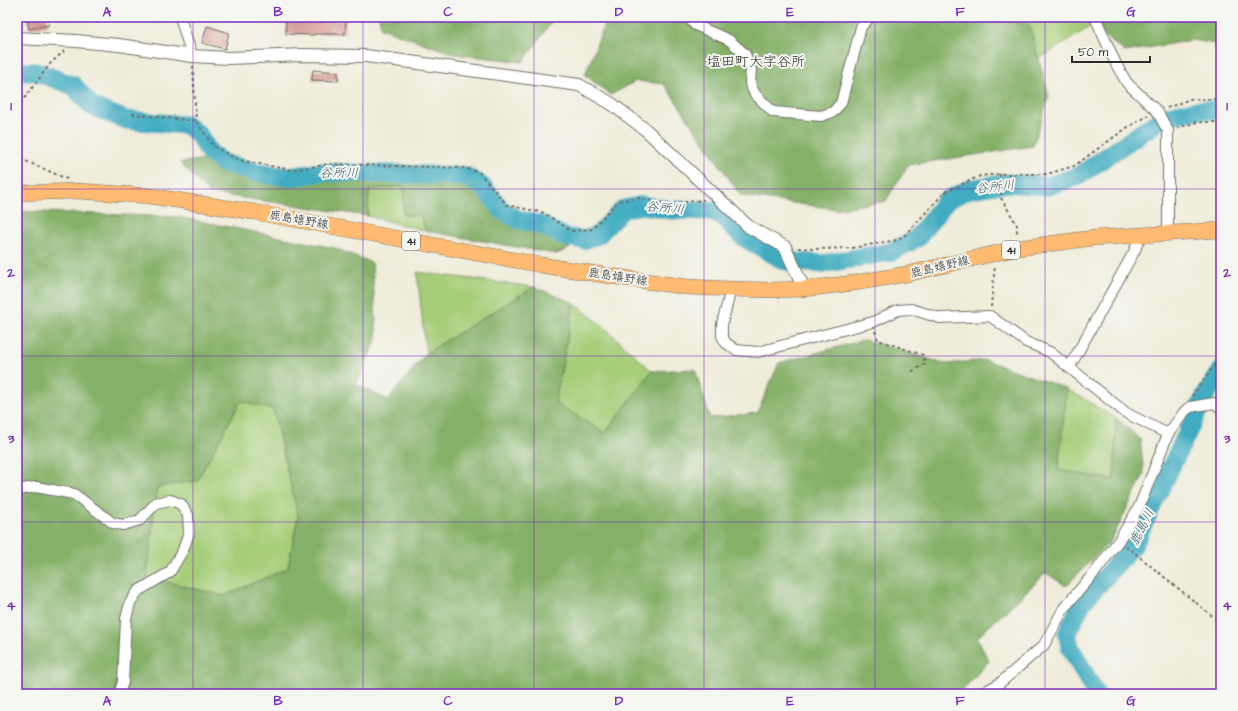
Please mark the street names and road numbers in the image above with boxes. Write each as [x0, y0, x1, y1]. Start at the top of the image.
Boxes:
street label: 鹿島嬉野線 [268, 206, 330, 234]
road number: 41 [402, 232, 420, 250]
road number: 41 [1002, 241, 1020, 259]
street label: 鹿島嬉野線 [909, 252, 971, 282]
street label: 鹿島嬉野線 [587, 264, 649, 290]

